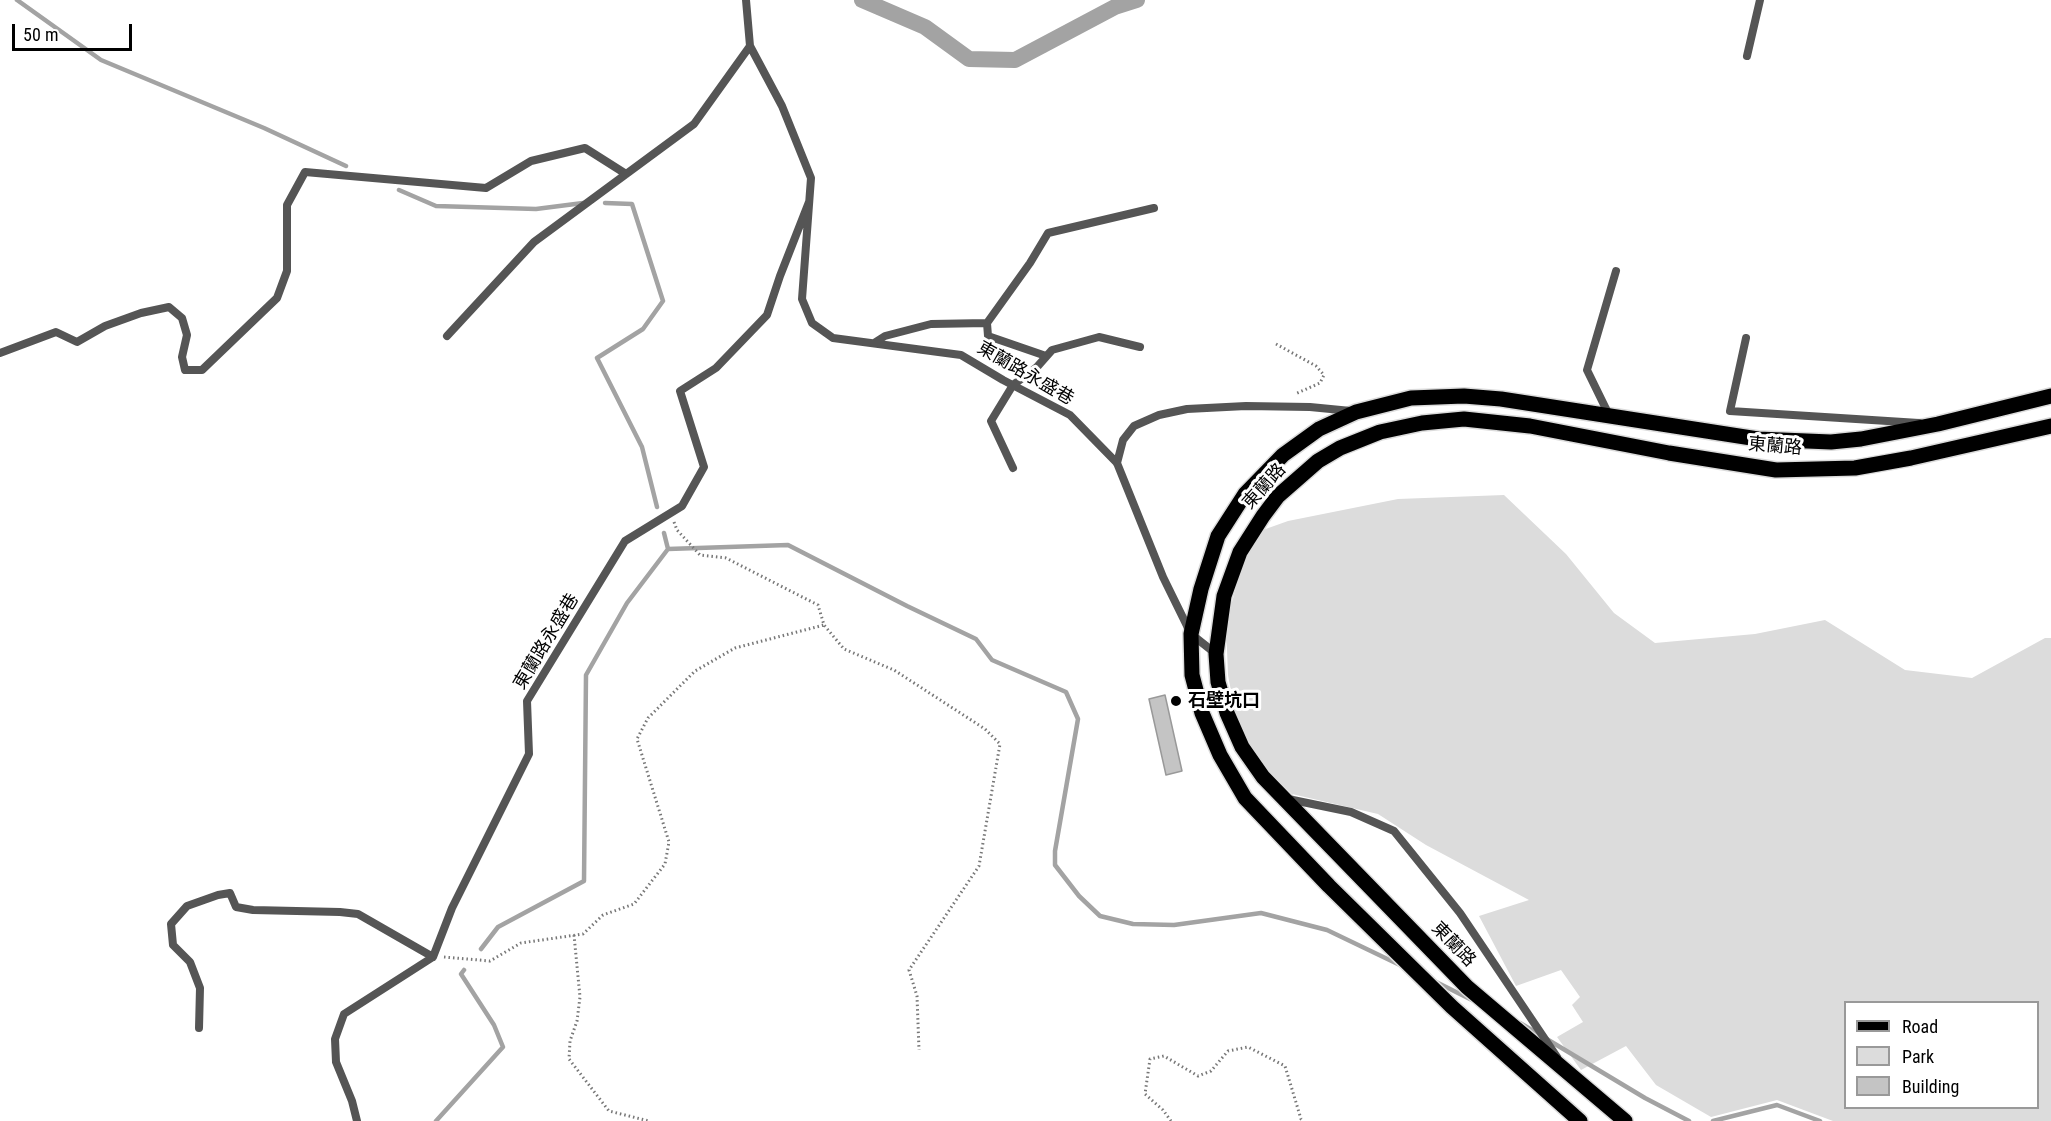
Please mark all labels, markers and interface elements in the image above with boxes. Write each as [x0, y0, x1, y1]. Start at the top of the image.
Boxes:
scale bar [15, 12, 135, 50]
text: 50 m [23, 24, 58, 45]
street label: 東蘭路永盛巷 [973, 338, 1077, 410]
street label: 東蘭路 [1747, 434, 1803, 460]
street label: 東蘭路 [1239, 460, 1291, 514]
street label: 東蘭路永盛巷 [510, 590, 584, 694]
place label: 石壁坑口 [1188, 690, 1260, 712]
marker: 石壁坑口 [1169, 694, 1183, 708]
street label: 東蘭路 [1426, 918, 1480, 972]
legend [1844, 1001, 2039, 1109]
text: Road [1902, 1016, 1938, 1037]
text: Park [1902, 1046, 1934, 1067]
text: Building [1902, 1076, 1959, 1097]

